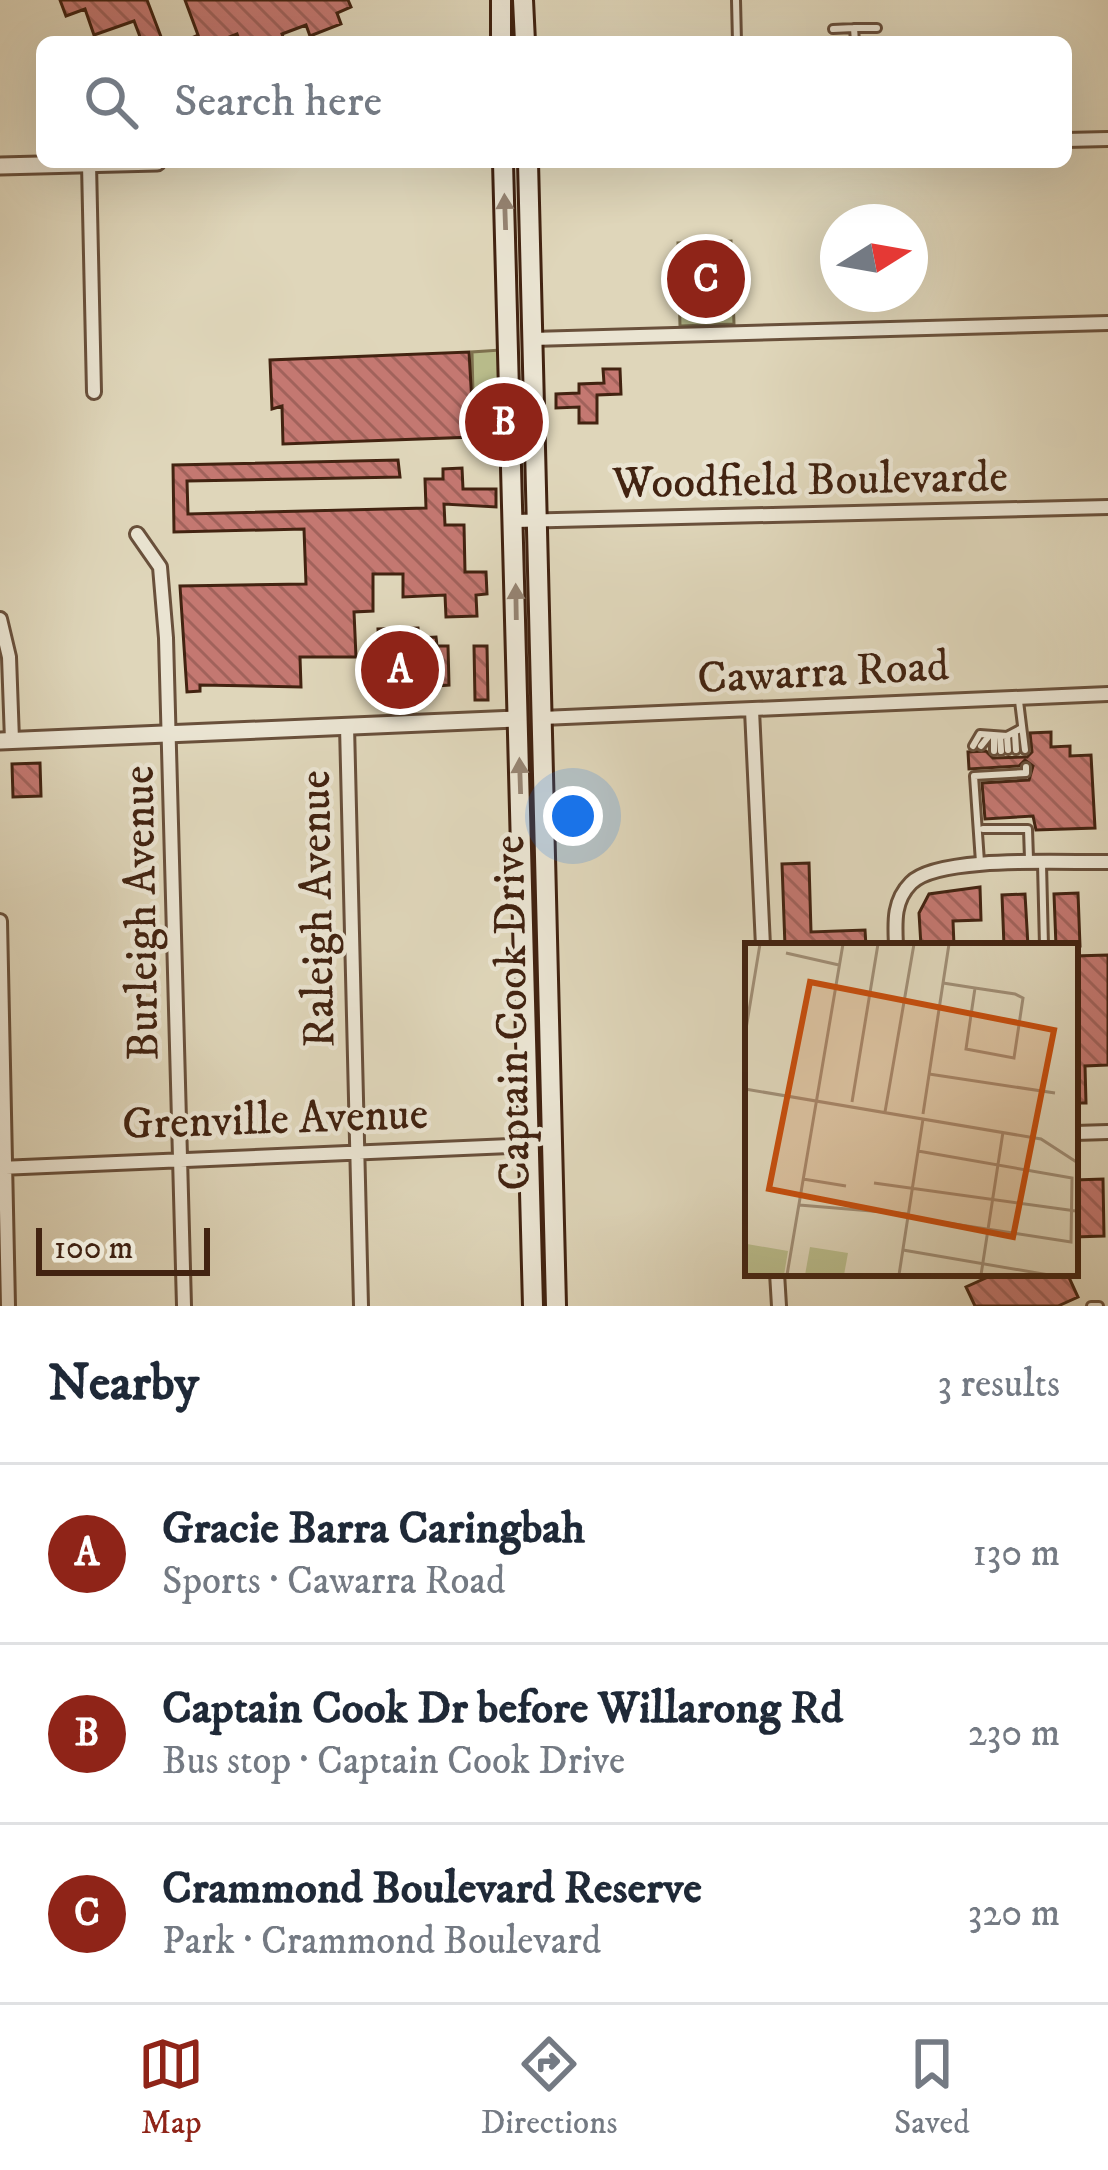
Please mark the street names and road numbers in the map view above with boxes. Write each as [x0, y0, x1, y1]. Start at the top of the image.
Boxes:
street label: Woodfield Boulevarde [611, 450, 1008, 512]
street label: Cawarra Road [696, 638, 951, 708]
street label: Burleigh Avenue [111, 765, 173, 1061]
street label: Raleigh Avenue [288, 770, 348, 1048]
street label: Captain Cook Drive [482, 835, 544, 1191]
street label: Grenville Avenue [121, 1087, 429, 1153]

